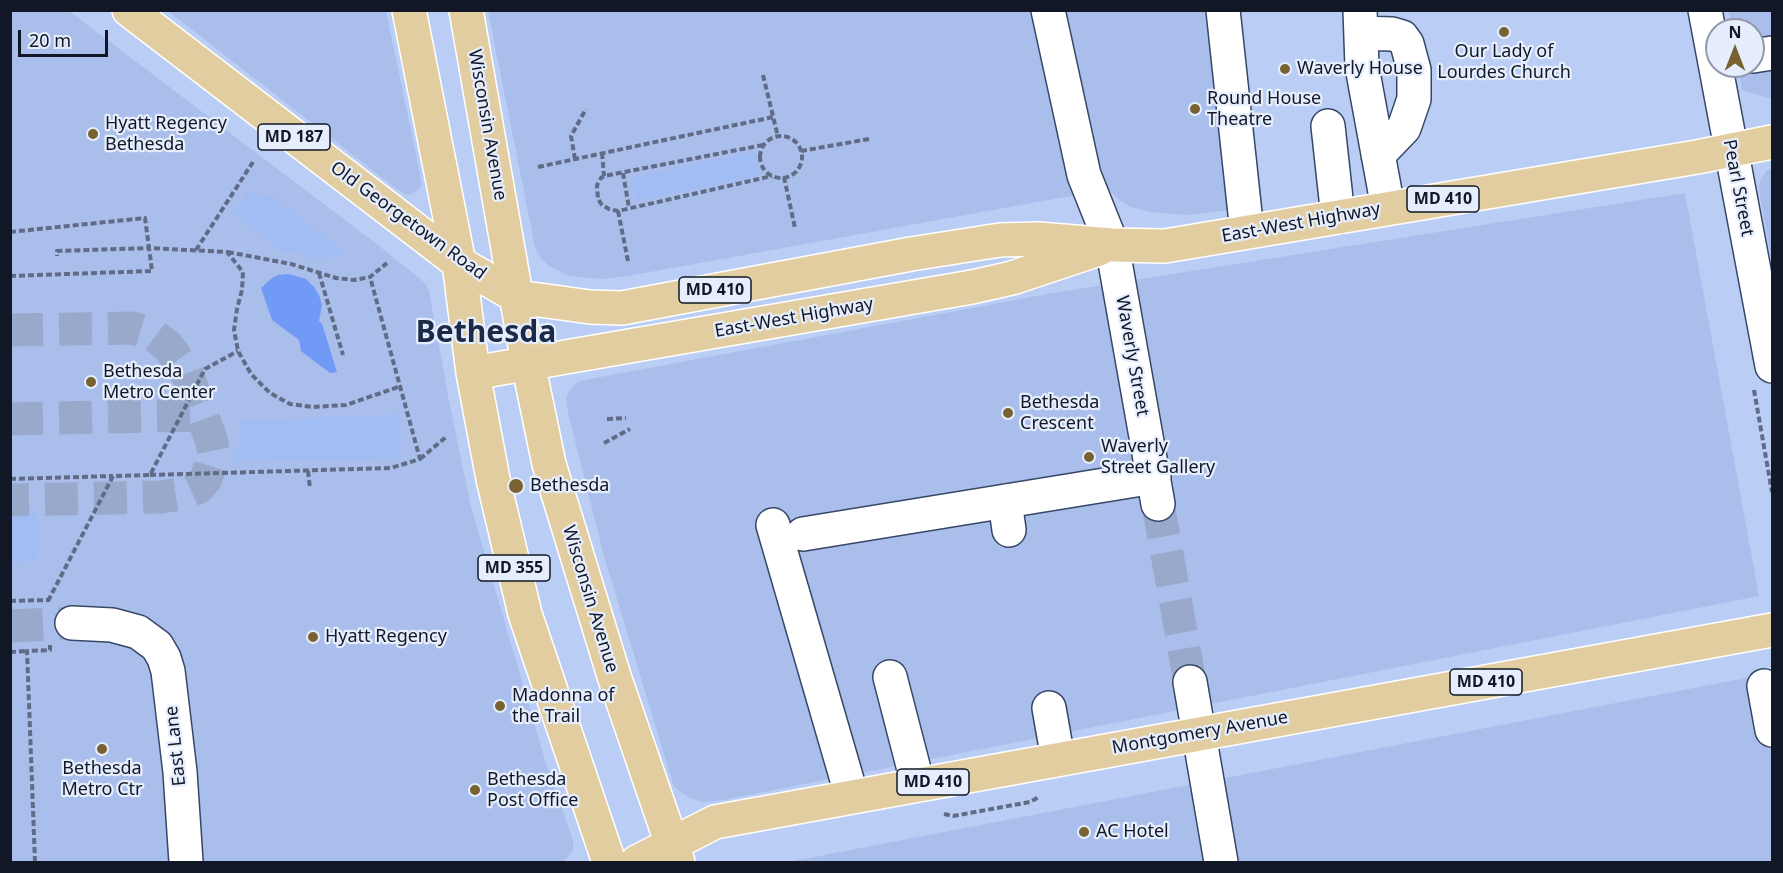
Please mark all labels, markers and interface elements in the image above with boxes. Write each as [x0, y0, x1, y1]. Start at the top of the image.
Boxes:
scale bar [21, 18, 111, 56]
north arrow [1705, 18, 1765, 78]
text: N [1728, 21, 1742, 43]
marker: Our Lady of Lourdes Church [1497, 25, 1511, 39]
text: 20 m [29, 28, 71, 52]
place label: Our Lady of Lourdes Church [1437, 41, 1571, 84]
street label: Wisconsin Avenue [463, 48, 511, 202]
place label: Waverly House [1297, 58, 1423, 80]
marker: Waverly House [1278, 62, 1292, 76]
place label: Round House Theatre [1207, 88, 1321, 130]
marker: Round House Theatre [1188, 102, 1202, 116]
place label: Hyatt Regency Bethesda [105, 113, 227, 156]
road number: MD 187 [258, 124, 330, 150]
marker: Hyatt Regency Bethesda [86, 127, 100, 141]
street label: Pearl Street [1718, 138, 1758, 238]
street label: Old Georgetown Road [326, 157, 490, 285]
road number: MD 410 [1407, 186, 1479, 212]
street label: East-West Highway [1220, 198, 1382, 248]
road number: MD 410 [679, 277, 751, 303]
street label: East-West Highway [713, 293, 875, 343]
street label: Waverly Street [1111, 294, 1153, 418]
district label: Bethesda [416, 315, 556, 351]
place label: Bethesda Metro Center [103, 361, 215, 404]
marker: Bethesda Metro Center [84, 375, 98, 389]
place label: Bethesda Crescent [1020, 392, 1099, 434]
marker: Bethesda Crescent [1001, 406, 1015, 420]
place label: Waverly Street Gallery [1101, 436, 1215, 478]
marker: Waverly Street Gallery [1082, 450, 1096, 464]
place label: Bethesda [530, 475, 609, 497]
marker: Bethesda [507, 477, 525, 495]
street label: Wisconsin Avenue [557, 523, 623, 675]
road number: MD 355 [478, 555, 550, 581]
place label: Hyatt Regency [325, 626, 447, 648]
marker: Hyatt Regency [306, 630, 320, 644]
road number: MD 410 [1450, 669, 1522, 695]
place label: Madonna of the Trail [512, 685, 614, 728]
marker: Madonna of the Trail [493, 699, 507, 713]
street label: East Lane [161, 705, 191, 787]
street label: Montgomery Avenue [1110, 707, 1290, 759]
marker: Bethesda Metro Ctr [95, 742, 109, 756]
place label: Bethesda Metro Ctr [62, 758, 142, 800]
place label: Bethesda Post Office [487, 769, 578, 812]
road number: MD 410 [897, 769, 969, 795]
marker: Bethesda Post Office [468, 783, 482, 797]
place label: AC Hotel [1096, 821, 1169, 843]
marker: AC Hotel [1077, 825, 1091, 839]

